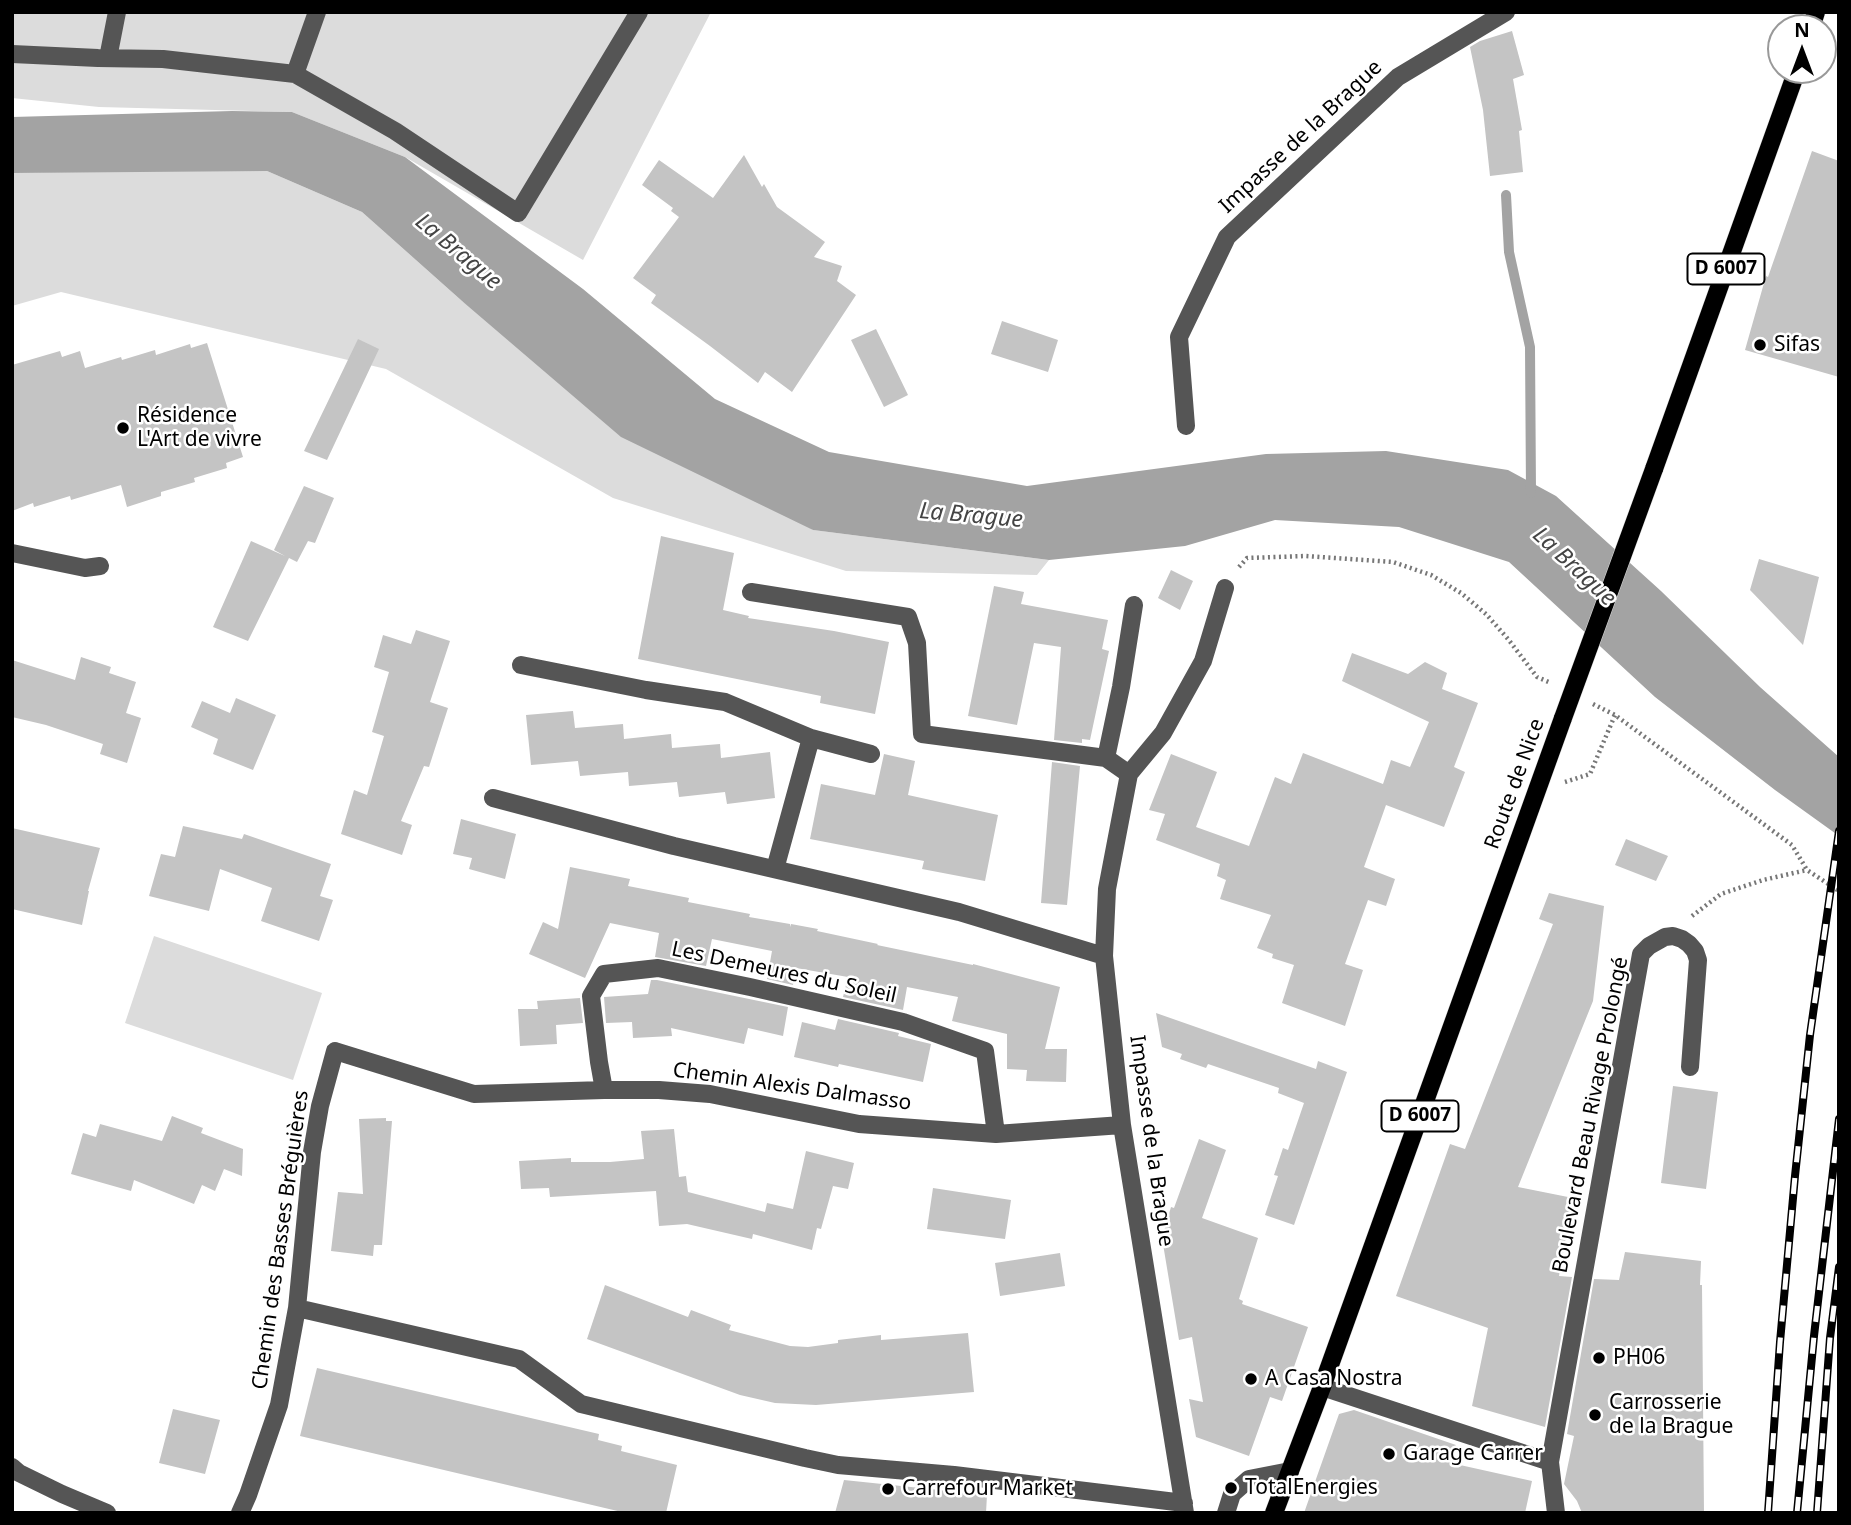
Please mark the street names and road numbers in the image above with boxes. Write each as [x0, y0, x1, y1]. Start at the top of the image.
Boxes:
street label: Impasse de la Brague [1214, 55, 1388, 219]
road number: D 6007 [1688, 254, 1764, 284]
street label: Route de Nice [1480, 715, 1550, 853]
street label: Les Demeures du Soleil [669, 937, 899, 1009]
street label: Boulevard Beau Rivage Prolongé [1548, 955, 1634, 1275]
street label: Impasse de la Brague [1124, 1034, 1178, 1248]
street label: Chemin Alexis Dalmasso [671, 1058, 913, 1116]
street label: Chemin des Basses Bréguières [248, 1089, 314, 1391]
road number: D 6007 [1382, 1100, 1458, 1132]

